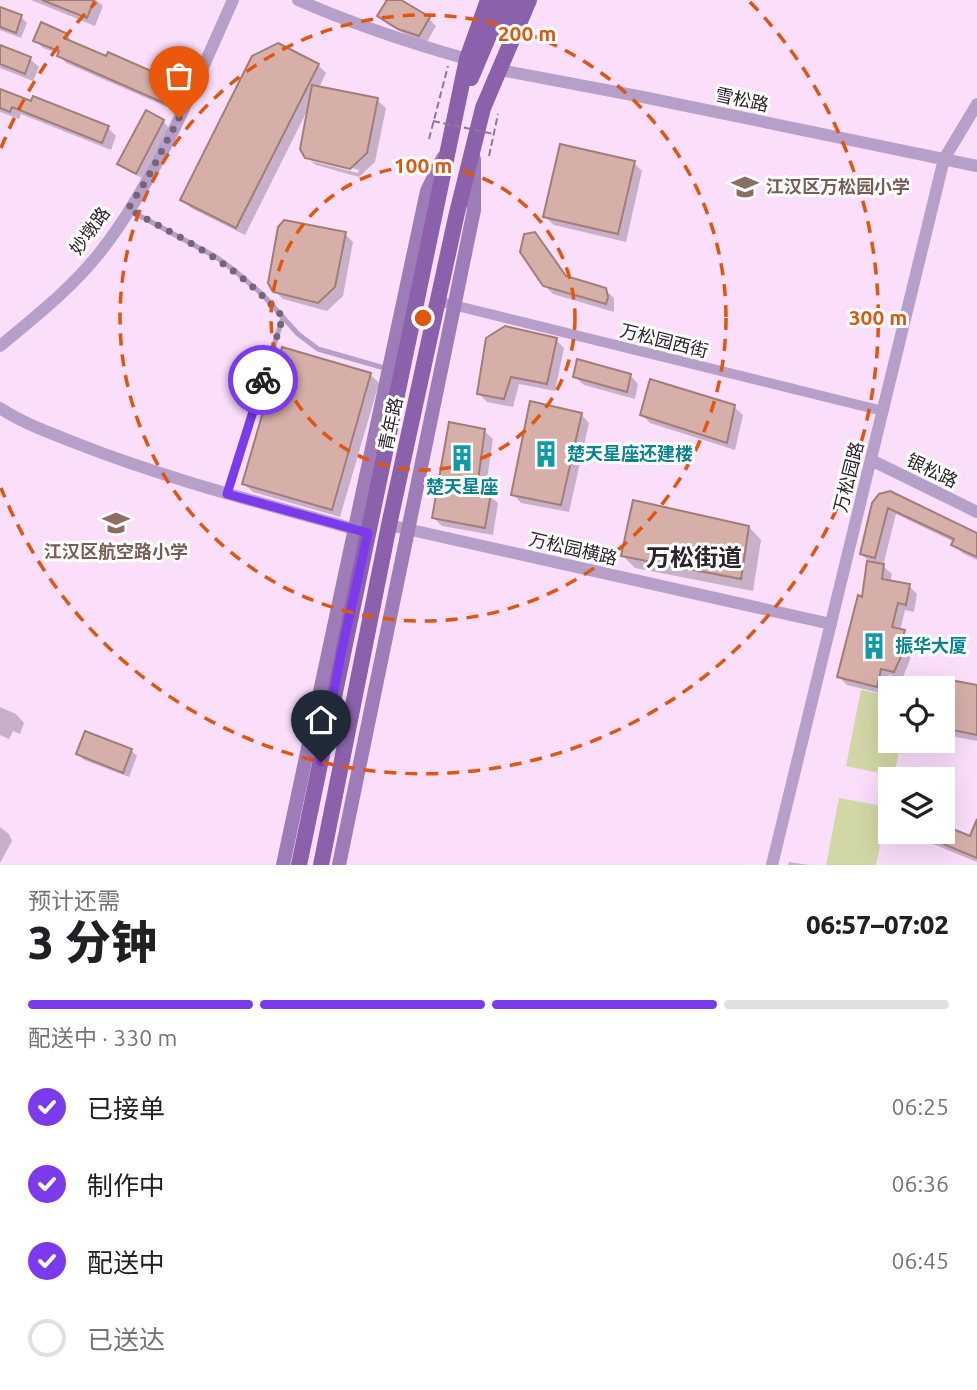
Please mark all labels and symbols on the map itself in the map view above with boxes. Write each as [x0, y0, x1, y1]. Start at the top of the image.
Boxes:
text: 200 m [498, 21, 556, 45]
pin [149, 46, 209, 118]
street label: 雪松路 [714, 84, 771, 114]
text: 100 m [394, 153, 452, 177]
school or university icon: 江汉区万松园小学 [730, 172, 760, 202]
place label: 江汉区万松园小学 [766, 176, 910, 196]
street label: 妙墩路 [65, 203, 113, 258]
text: 300 m [849, 305, 907, 329]
centre of rings [411, 306, 435, 330]
street label: 万松园西街 [618, 319, 710, 361]
courier [228, 345, 298, 415]
street label: 青年路 [375, 395, 405, 452]
building icon: 楚天星座还建楼 [531, 439, 561, 469]
street label: 万松园路 [830, 439, 866, 514]
building icon: 楚天星座 [447, 443, 477, 473]
place label: 楚天星座还建楼 [567, 443, 693, 463]
street label: 银松路 [904, 449, 961, 491]
place label: 楚天星座 [426, 476, 498, 496]
school or university icon: 江汉区航空路小学 [101, 508, 131, 538]
street label: 万松园横路 [527, 528, 619, 568]
place label: 江汉区航空路小学 [44, 541, 188, 561]
district label: 万松街道 [646, 544, 742, 571]
building icon: 振华大厦 [859, 631, 889, 661]
place label: 振华大厦 [895, 635, 967, 655]
pin [291, 690, 351, 762]

